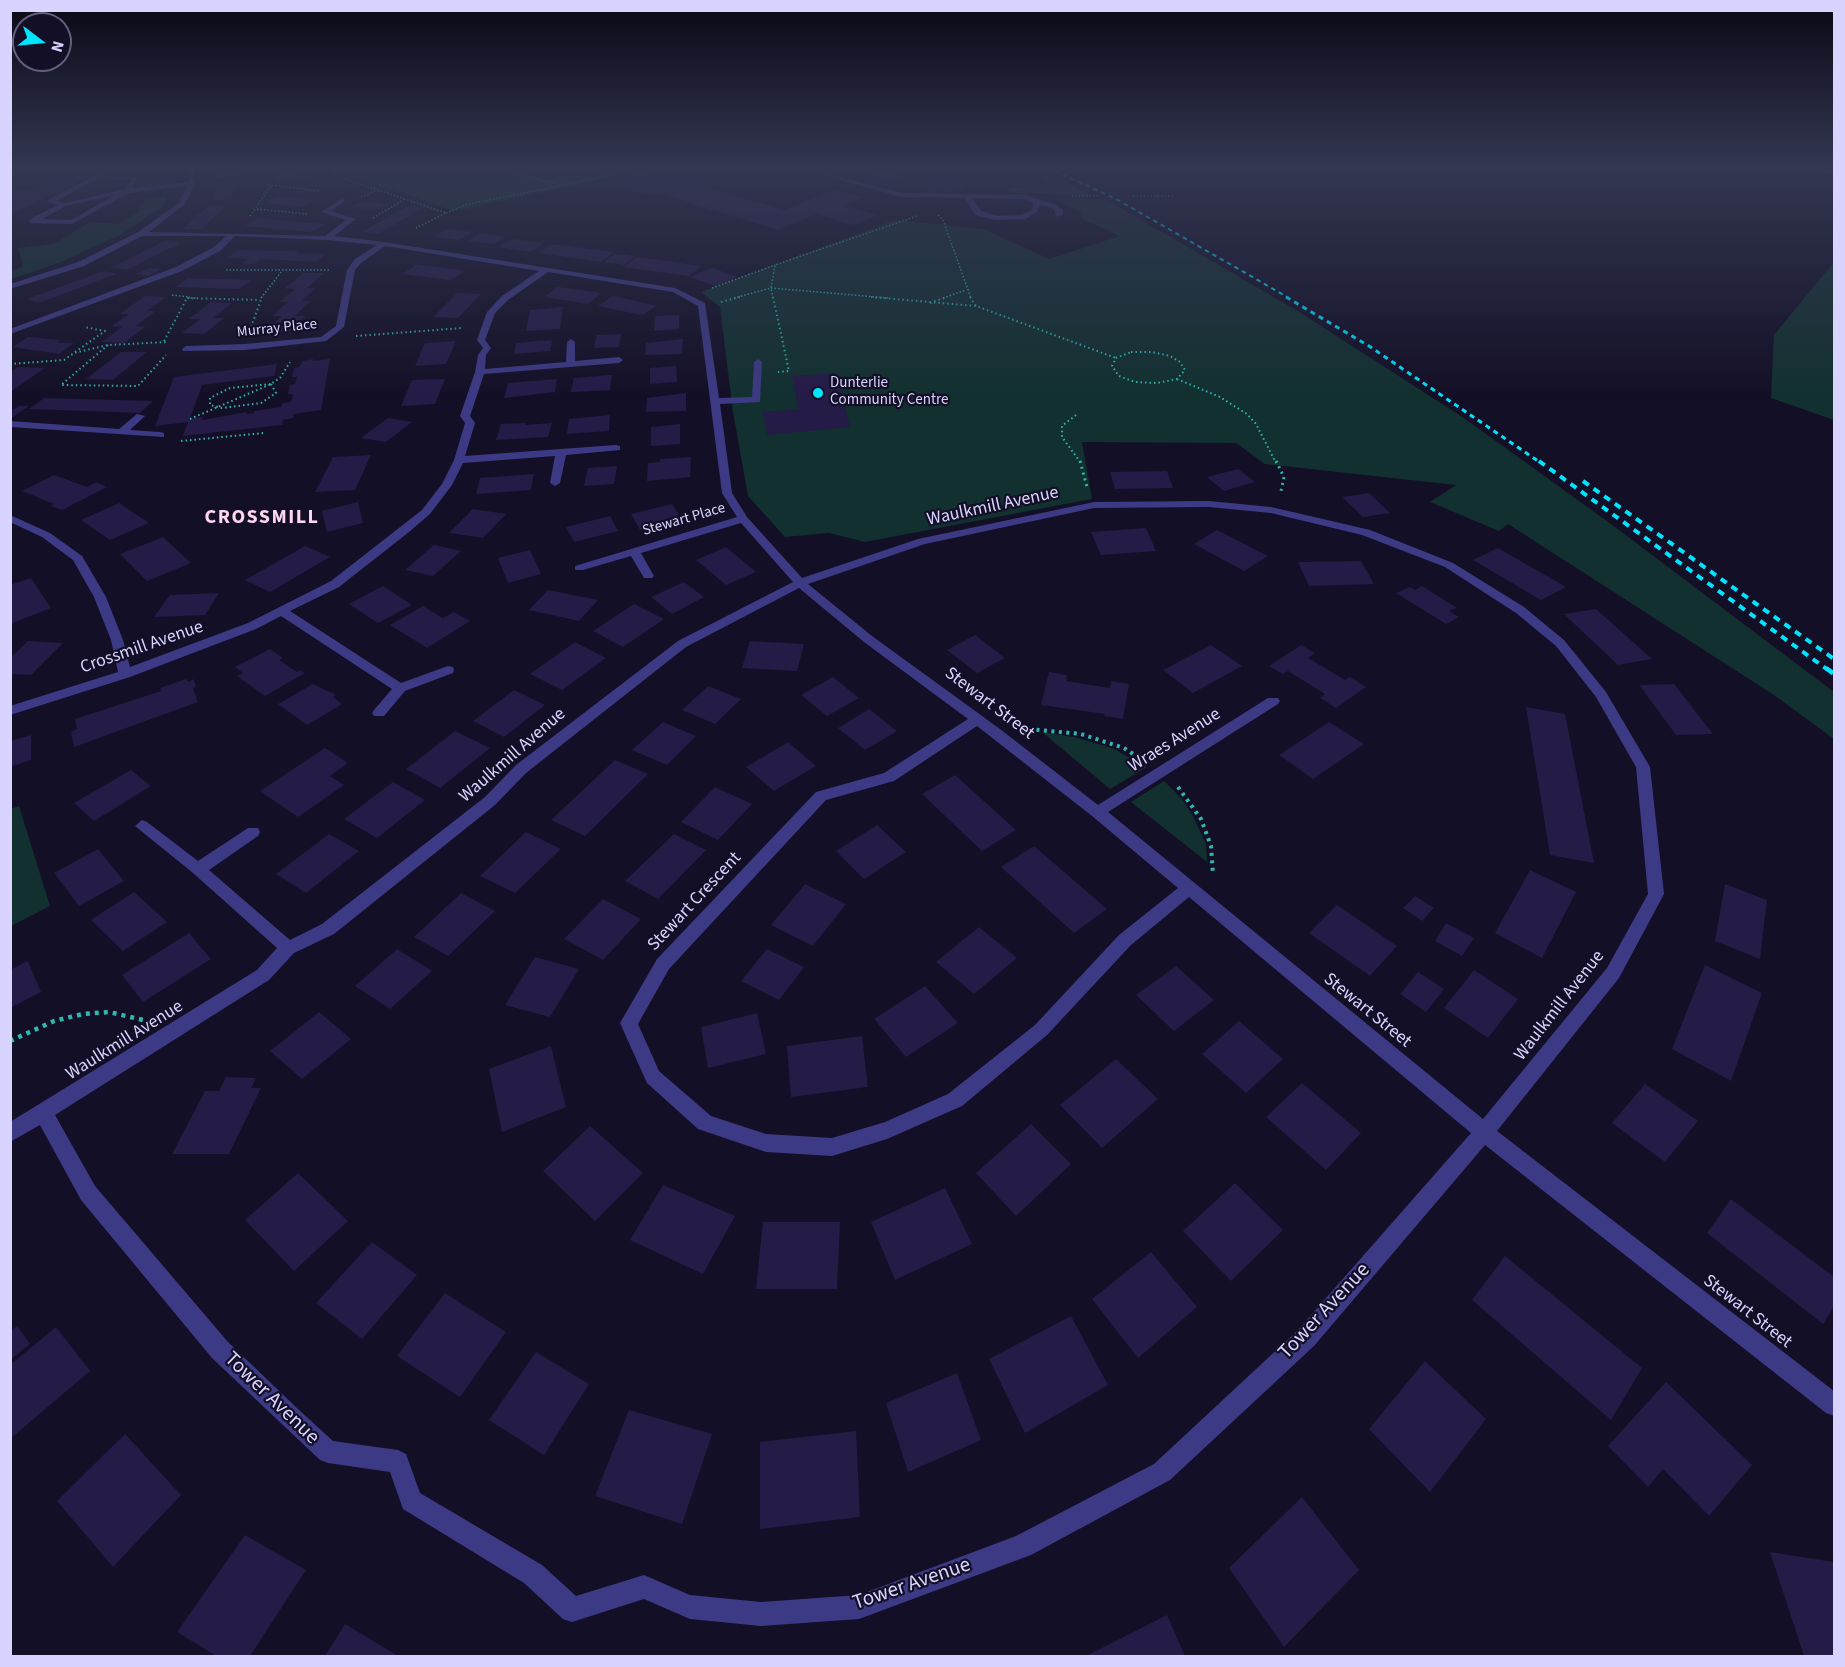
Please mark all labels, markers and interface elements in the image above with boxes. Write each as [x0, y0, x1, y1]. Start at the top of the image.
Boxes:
north arrow [12, 12, 72, 72]
text: N [45, 38, 69, 55]
street label: Murray Place [236, 316, 318, 342]
place label: Dunterlie Community Centre [830, 375, 948, 410]
marker: Dunterlie Community Centre [811, 386, 825, 400]
street label: Waulkmill Avenue [925, 483, 1061, 531]
street label: Stewart Place [640, 500, 728, 540]
district label: CROSSMILL [205, 507, 319, 531]
street label: Crossmill Avenue [78, 617, 206, 679]
street label: Stewart Street [940, 663, 1038, 745]
street label: Waulkmill Avenue [455, 704, 571, 808]
street label: Wraes Avenue [1125, 704, 1225, 778]
street label: Stewart Crescent [644, 848, 746, 956]
street label: Waulkmill Avenue [1510, 947, 1610, 1065]
street label: Stewart Street [1319, 969, 1415, 1053]
street label: Waulkmill Avenue [63, 996, 187, 1086]
street label: Tower Avenue [1274, 1258, 1376, 1366]
street label: Stewart Street [1698, 1271, 1796, 1353]
street label: Tower Avenue [218, 1347, 324, 1451]
street label: Tower Avenue [850, 1553, 974, 1617]

